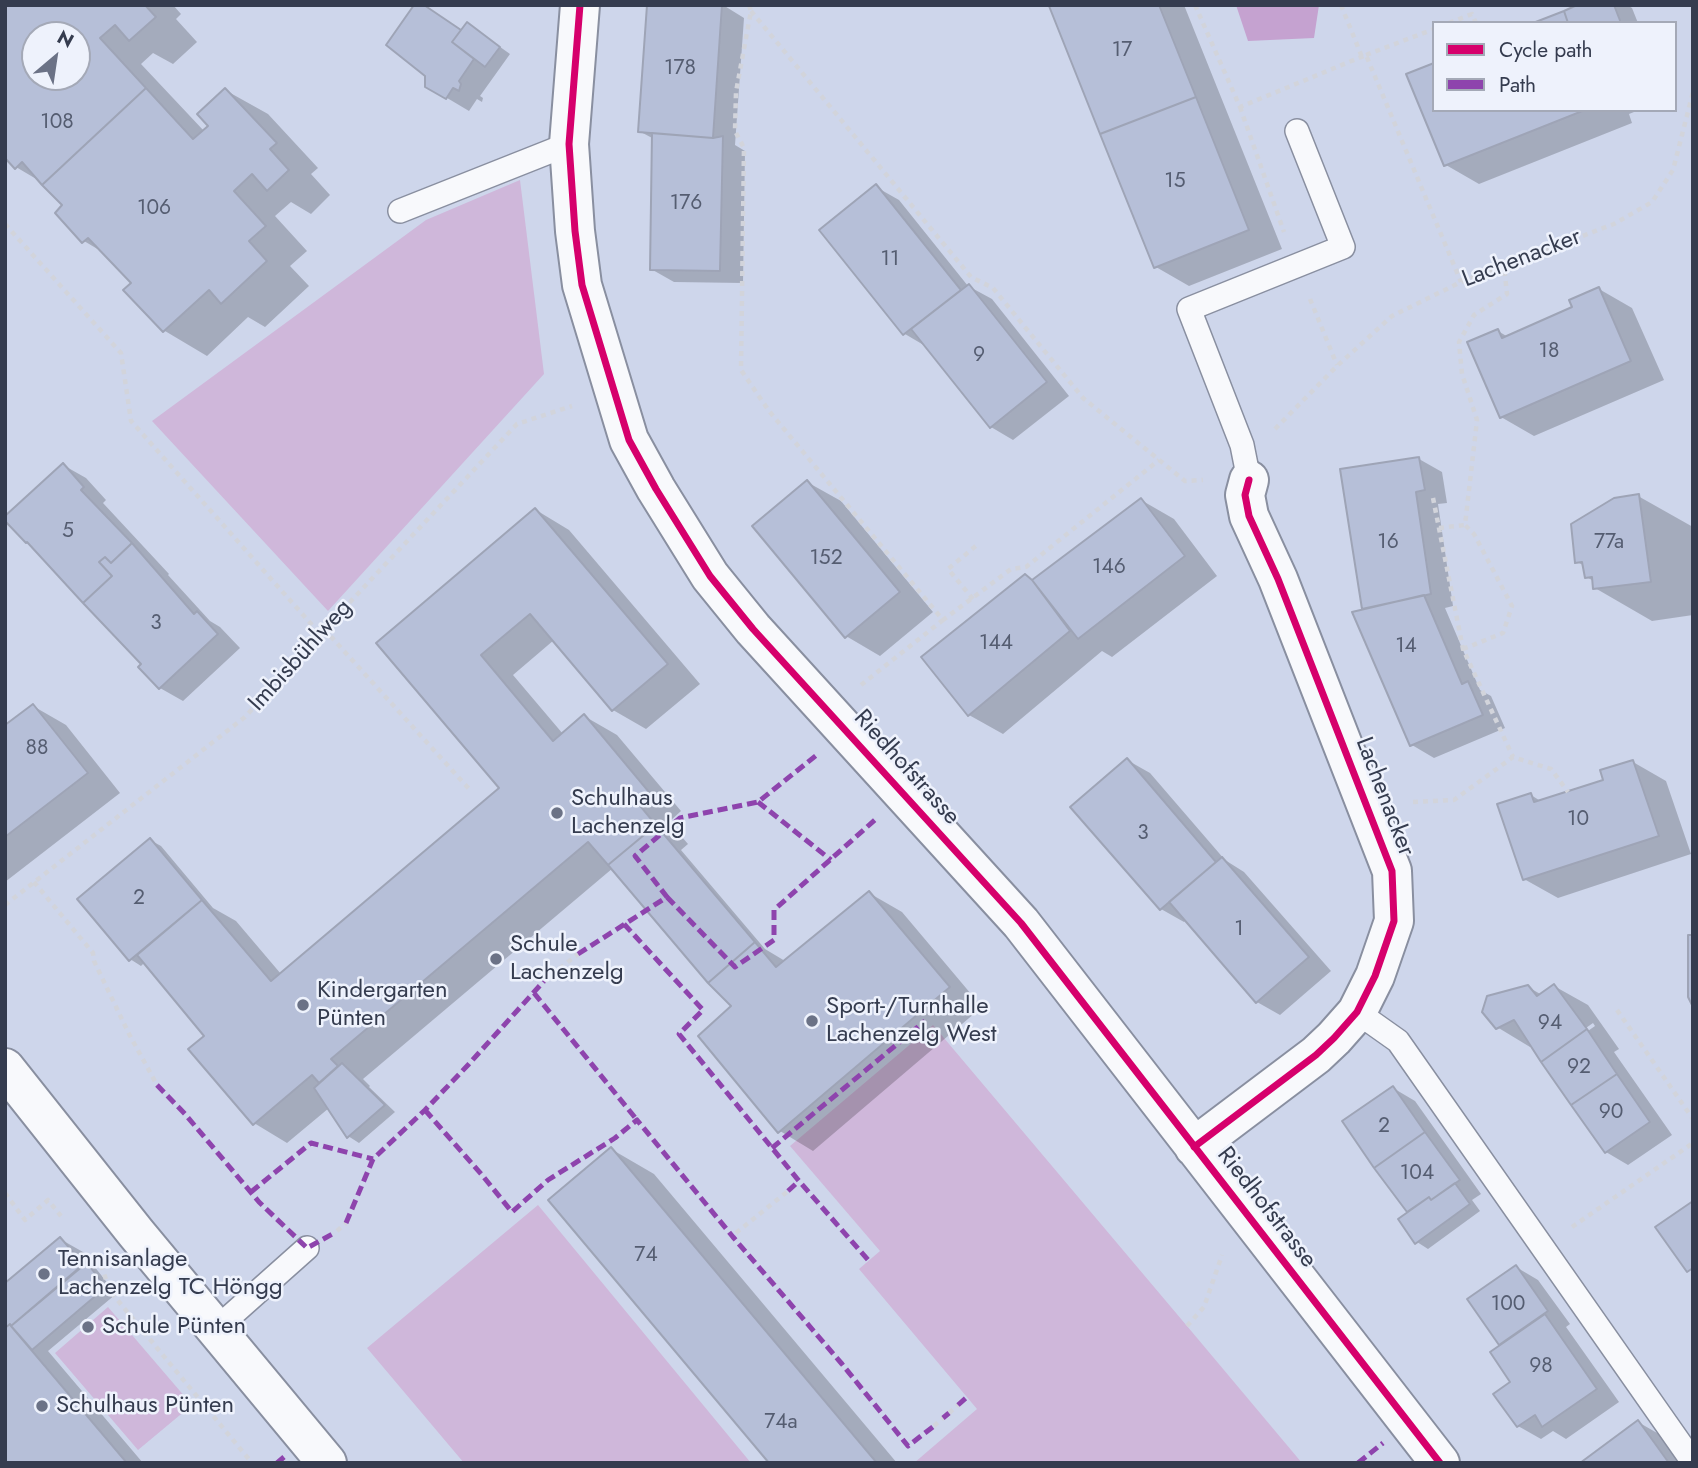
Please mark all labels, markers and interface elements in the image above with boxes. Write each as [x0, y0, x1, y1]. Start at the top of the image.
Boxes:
north arrow [21, 21, 91, 91]
legend [1432, 21, 1677, 112]
text: N [52, 23, 79, 54]
text: Cycle path [1499, 35, 1592, 65]
house number: 17 [1112, 38, 1132, 64]
house number: 178 [664, 56, 696, 82]
text: Path [1499, 70, 1536, 100]
house number: 108 [40, 110, 74, 136]
house number: 15 [1164, 169, 1186, 195]
house number: 176 [670, 191, 702, 217]
house number: 106 [137, 196, 171, 222]
street label: Lachenacker [1458, 223, 1586, 295]
house number: 11 [881, 247, 899, 273]
house number: 18 [1539, 339, 1559, 365]
house number: 9 [973, 343, 985, 369]
house number: 5 [62, 519, 74, 545]
house number: 16 [1377, 530, 1399, 556]
house number: 77a [1594, 530, 1624, 556]
house number: 152 [809, 546, 843, 572]
house number: 146 [1092, 555, 1126, 581]
street label: Imbisbühlweg [243, 594, 359, 718]
house number: 3 [150, 611, 162, 637]
house number: 144 [979, 631, 1013, 657]
house number: 14 [1395, 634, 1417, 660]
street label: Riedhofstrasse [847, 704, 965, 832]
street label: Lachenacker [1348, 733, 1420, 861]
house number: 88 [26, 736, 48, 762]
place label: Schulhaus Lachenzelg [571, 785, 685, 841]
marker: Schulhaus Lachenzelg [549, 805, 565, 821]
house number: 10 [1567, 807, 1589, 833]
house number: 3 [1137, 821, 1149, 847]
house number: 2 [133, 886, 145, 912]
house number: 1 [1234, 917, 1244, 943]
place label: Schule Lachenzelg [510, 931, 624, 987]
marker: Schule Lachenzelg [488, 951, 504, 967]
place label: Kindergarten Pünten [317, 977, 447, 1033]
place label: Sport-/Turnhalle Lachenzelg West [826, 993, 996, 1049]
marker: Kindergarten Pünten [295, 997, 311, 1013]
house number: 94 [1538, 1011, 1562, 1037]
marker: Sport-/Turnhalle Lachenzelg West [804, 1013, 820, 1029]
house number: 92 [1567, 1055, 1591, 1081]
house number: 90 [1599, 1100, 1623, 1126]
house number: 2 [1378, 1114, 1390, 1140]
street label: Riedhofstrasse [1210, 1142, 1322, 1274]
house number: 104 [1400, 1161, 1434, 1187]
house number: 74 [634, 1243, 658, 1269]
place label: Tennisanlage Lachenzelg TC Höngg [58, 1246, 283, 1302]
marker: Tennisanlage Lachenzelg TC Höngg [36, 1266, 52, 1282]
house number: 100 [1491, 1292, 1525, 1318]
place label: Schule Pünten [102, 1313, 246, 1341]
marker: Schule Pünten [80, 1319, 96, 1335]
house number: 98 [1529, 1354, 1553, 1380]
place label: Schulhaus Pünten [56, 1392, 234, 1420]
marker: Schulhaus Pünten [34, 1398, 50, 1414]
house number: 74a [764, 1410, 798, 1436]

